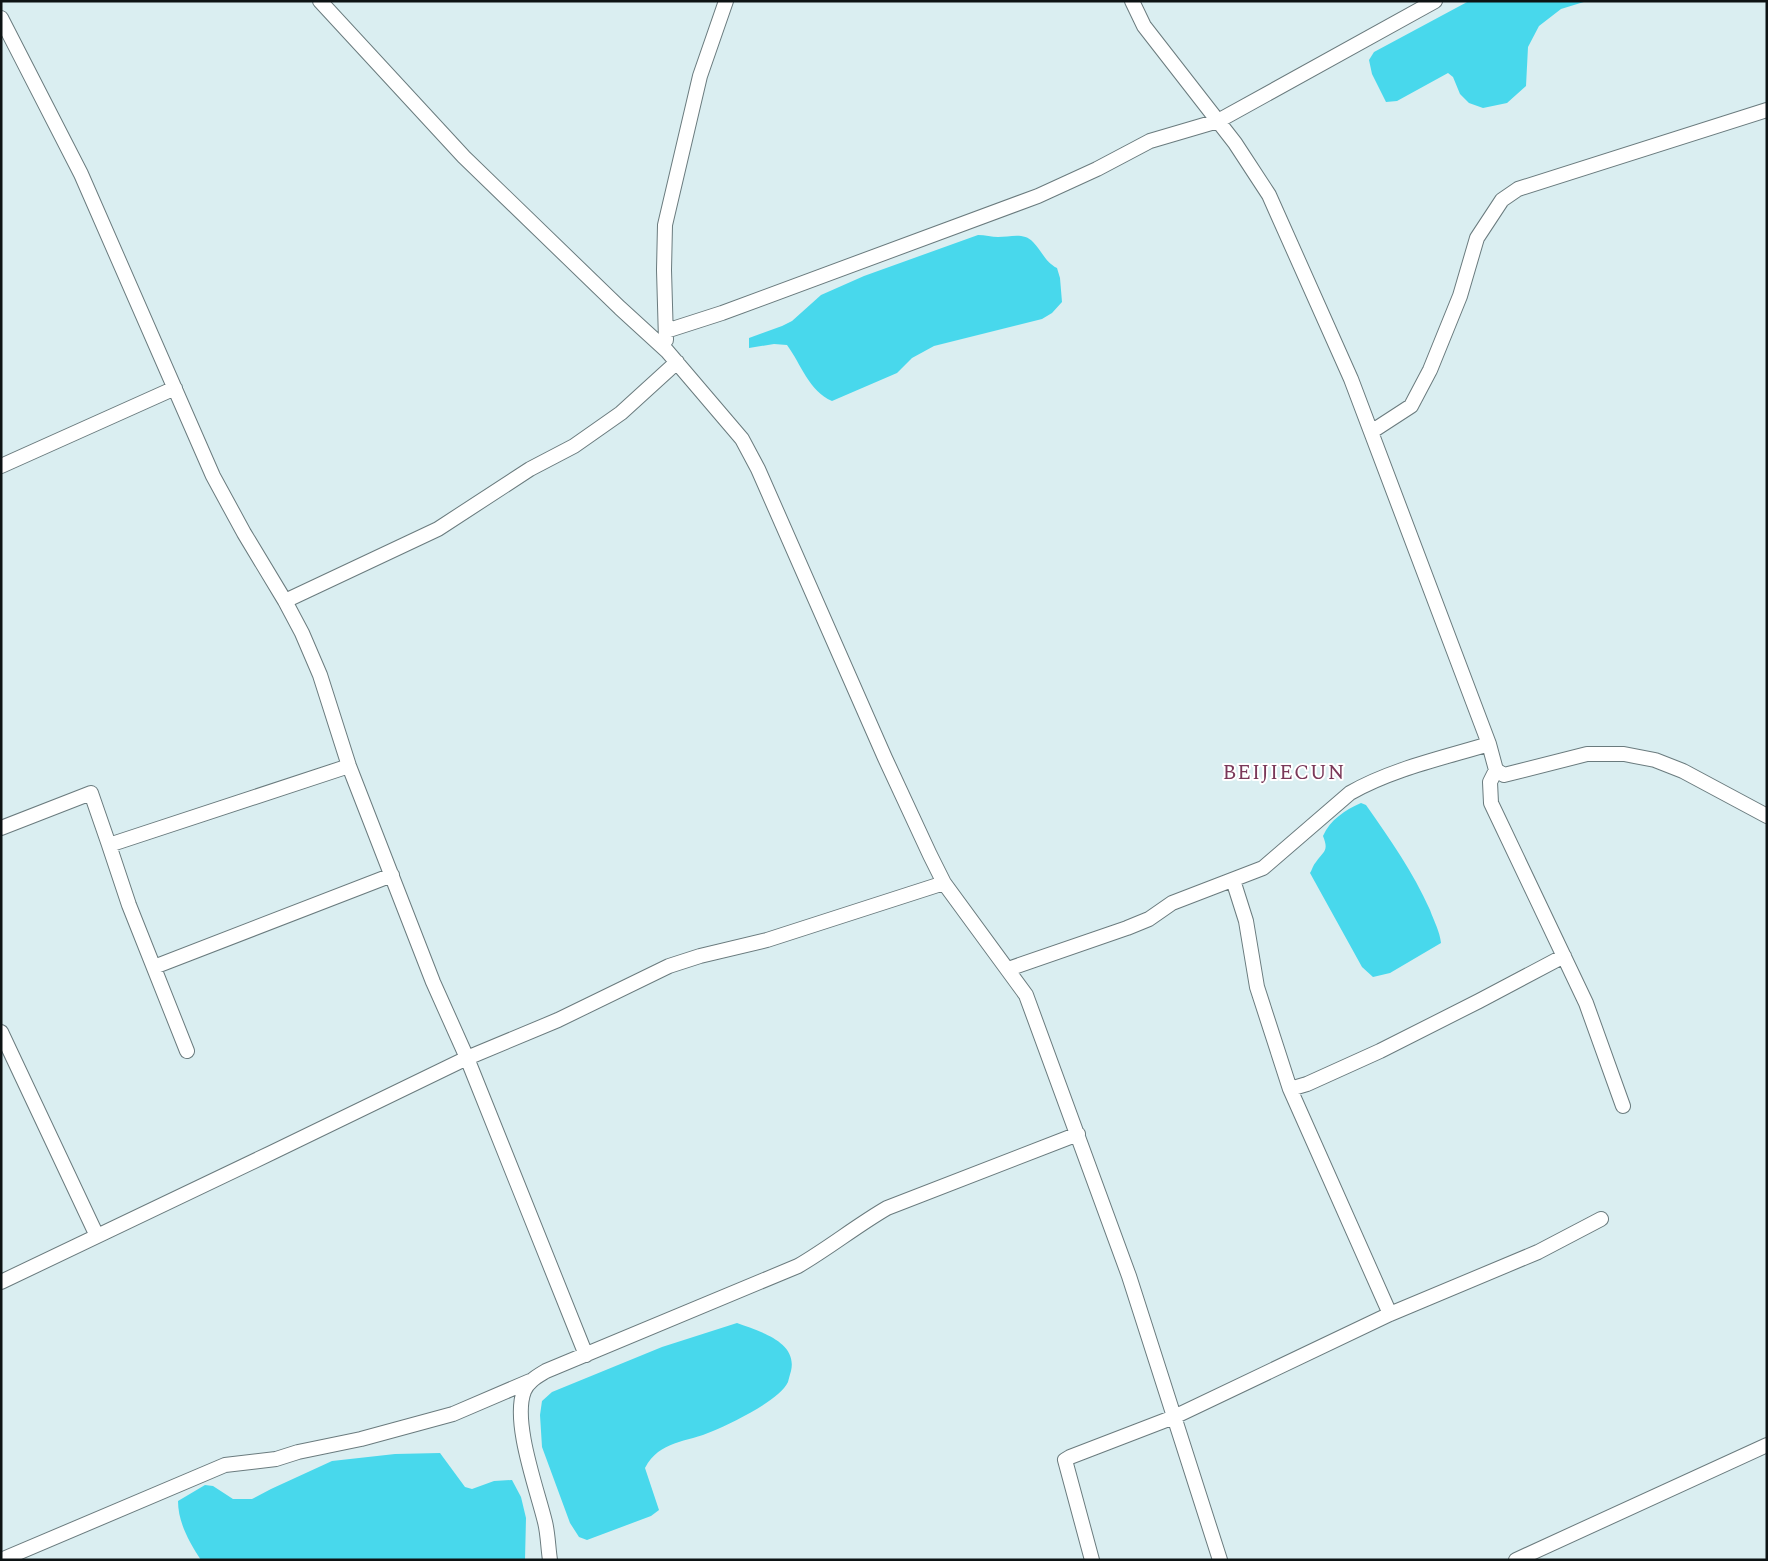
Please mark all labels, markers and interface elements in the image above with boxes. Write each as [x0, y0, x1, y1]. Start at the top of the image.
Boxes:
district label: BEIJIECUN [1222, 757, 1346, 789]

